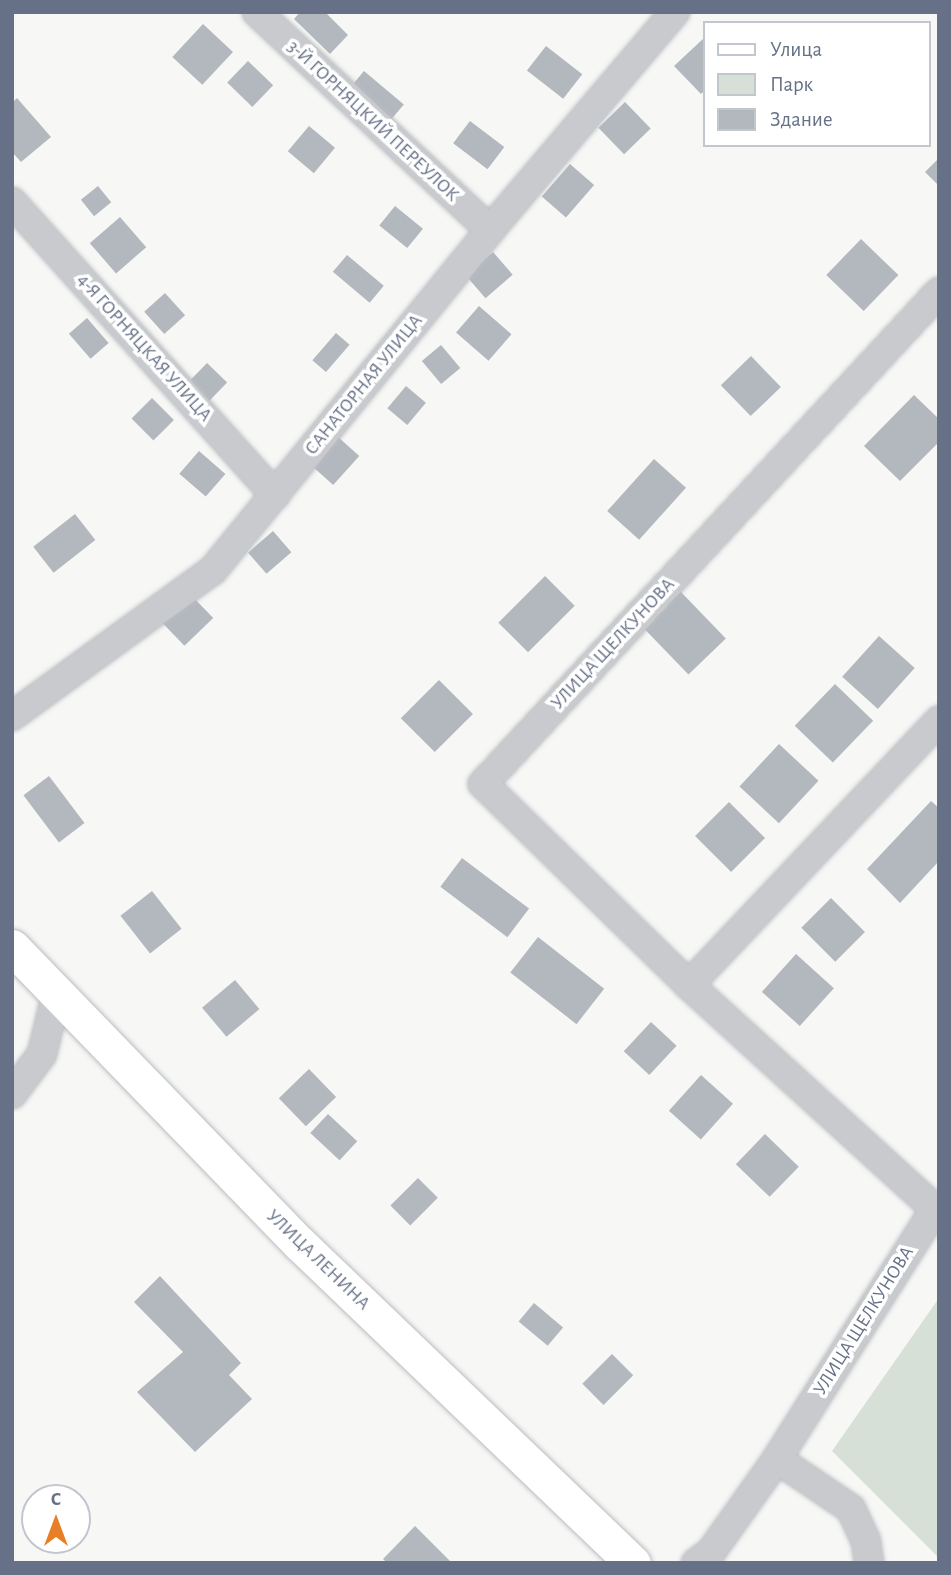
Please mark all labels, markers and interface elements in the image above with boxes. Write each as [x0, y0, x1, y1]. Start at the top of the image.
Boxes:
legend [702, 21, 930, 147]
street label: 3-Й ГОРНЯЦКИЙ ПЕРЕУЛОК [282, 35, 464, 207]
text: Улица [770, 39, 822, 60]
text: Парк [770, 74, 813, 95]
text: Здание [770, 109, 833, 130]
street label: 4-Я ГОРНЯЦКАЯ УЛИЦА [72, 269, 216, 427]
street label: САНАТОРНАЯ УЛИЦА [300, 310, 428, 460]
street label: УЛИЦА ЩЕЛКУНОВА [546, 574, 680, 714]
street label: УЛИЦА ЛЕНИНА [261, 1205, 375, 1315]
street label: УЛИЦА ЩЕЛКУНОВА [809, 1242, 919, 1400]
north arrow [21, 1484, 91, 1554]
text: С [51, 1490, 61, 1509]

